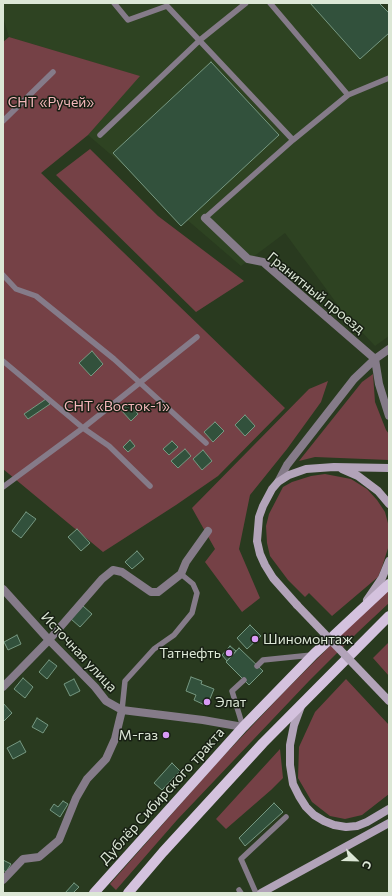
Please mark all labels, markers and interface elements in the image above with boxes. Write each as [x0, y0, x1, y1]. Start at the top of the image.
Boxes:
park label: СНТ «Ручей» [8, 94, 94, 110]
street label: Гранитный проезд [264, 249, 368, 337]
park label: СНТ «Восток-1» [64, 398, 170, 414]
street label: Источная улица [38, 608, 120, 696]
place label: Шиномонтаж [263, 631, 353, 647]
marker: Шиномонтаж [250, 634, 260, 644]
place label: Татнефть [159, 645, 221, 661]
marker: Татнефть [224, 648, 234, 658]
place label: Элат [215, 694, 246, 710]
marker: Элат [202, 697, 212, 707]
street label: Дублёр Сибирского тракта [96, 724, 228, 868]
place label: М-газ [119, 727, 158, 743]
marker: М-газ [161, 730, 171, 740]
north arrow [336, 840, 376, 880]
text: С [360, 859, 375, 871]

